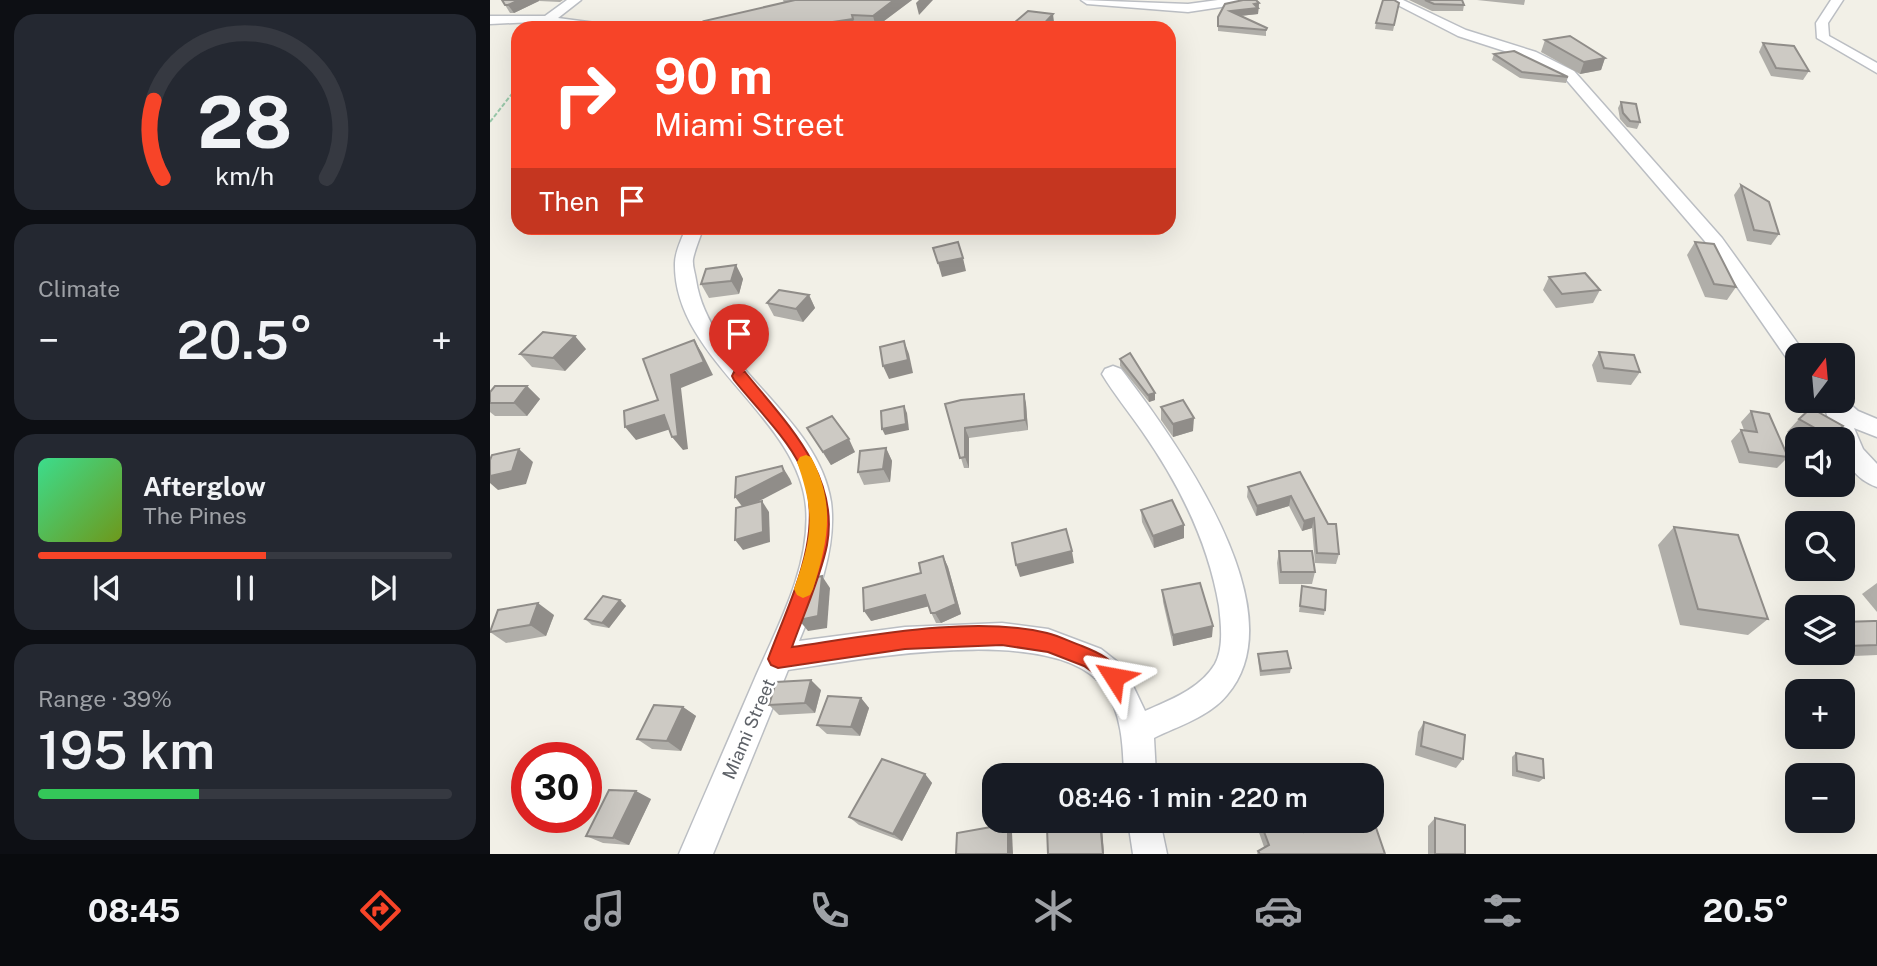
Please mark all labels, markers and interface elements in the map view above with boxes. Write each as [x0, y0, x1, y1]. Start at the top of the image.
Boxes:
text: 90 m [654, 47, 773, 105]
icon: right [539, 49, 630, 140]
text: 28 [197, 79, 293, 164]
text: Miami Street [654, 106, 845, 143]
text: km/h [216, 161, 274, 191]
icon: arrive [613, 182, 651, 220]
text: Then [539, 186, 599, 217]
text: Climate [38, 275, 120, 302]
pin [709, 304, 769, 376]
text: 20.5° [177, 310, 313, 371]
icon: arrive [720, 315, 758, 353]
text: − [38, 318, 59, 363]
text: + [431, 318, 452, 363]
north arrow [1785, 343, 1855, 413]
map controls [1785, 343, 1855, 833]
button: sound [1785, 427, 1855, 497]
text: Afterglow [143, 471, 266, 502]
text: The Pines [143, 502, 247, 529]
button: search [1785, 511, 1855, 581]
icon: previous [88, 569, 126, 607]
icon: pause [226, 569, 264, 607]
icon: next [364, 569, 402, 607]
button: layers [1785, 595, 1855, 665]
position arrow [1077, 640, 1151, 714]
street label: Miami Street [718, 675, 779, 782]
button: + [1785, 679, 1855, 749]
text: Range · 39% [38, 685, 172, 712]
text: 195 km [38, 720, 215, 781]
speed limit sign: 30 [511, 742, 602, 833]
button: − [1785, 763, 1855, 833]
text: 08:46 · 1 min · 220 m [1058, 782, 1308, 813]
icon: directions [356, 886, 405, 935]
icon: music [580, 886, 629, 935]
icon: phone [805, 886, 854, 935]
icon: climate [1029, 886, 1078, 935]
icon: car [1254, 886, 1303, 935]
icon: filters [1478, 886, 1527, 935]
text: 08:45 [88, 892, 180, 929]
text: 20.5° [1703, 892, 1789, 929]

